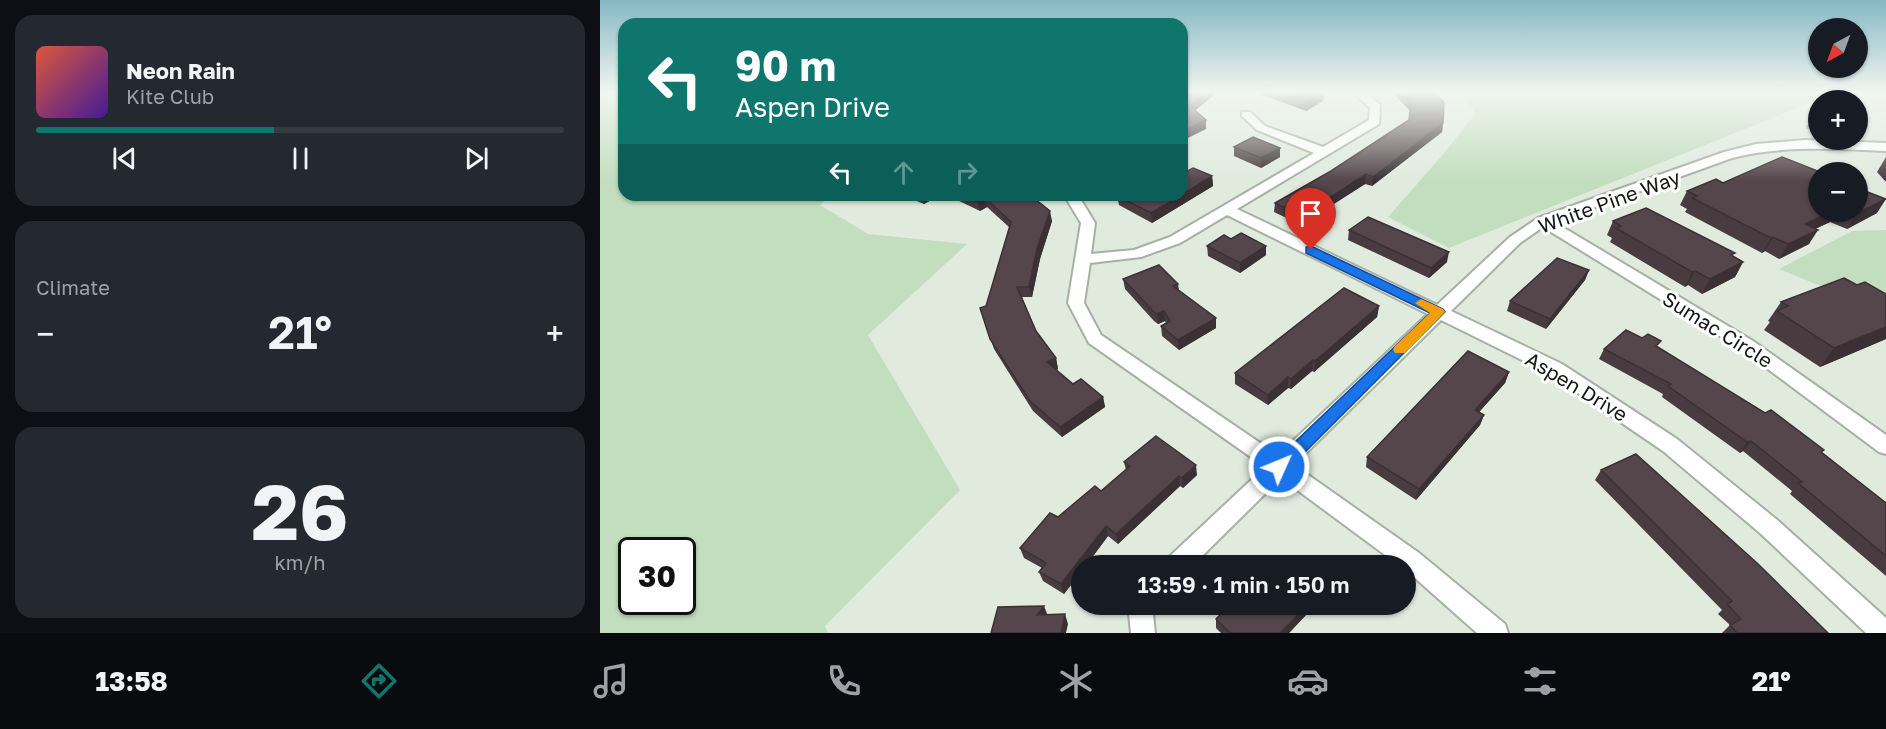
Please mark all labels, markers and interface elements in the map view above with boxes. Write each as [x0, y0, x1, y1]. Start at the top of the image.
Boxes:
north arrow [1808, 18, 1868, 78]
map controls [1808, 18, 1868, 222]
text: 90 m [735, 40, 836, 90]
icon: left [636, 42, 714, 120]
text: Neon Rain [126, 57, 235, 84]
text: Kite Club [126, 84, 214, 108]
button: + [1808, 90, 1868, 150]
text: Aspen Drive [735, 91, 890, 123]
icon: previous [108, 142, 141, 175]
icon: pause [284, 142, 317, 175]
icon: next [460, 142, 493, 175]
icon: left [824, 156, 857, 189]
icon: ahead [887, 156, 920, 189]
icon: right [950, 156, 983, 189]
button: − [1808, 162, 1868, 222]
street label: White Pine Way [1535, 164, 1683, 238]
pin [1285, 188, 1336, 250]
icon: arrive [1294, 197, 1327, 230]
text: Climate [36, 275, 110, 299]
street label: Sumac Circle [1659, 286, 1777, 372]
text: 21° [268, 305, 332, 359]
text: − [36, 314, 54, 353]
text: + [546, 314, 564, 353]
street label: Aspen Drive [1522, 346, 1632, 426]
position arrow [1247, 435, 1311, 499]
text: 26 [251, 464, 349, 557]
speed limit sign: 30 [618, 537, 696, 615]
text: km/h [275, 550, 325, 574]
text: 13:59 · 1 min · 150 m [1138, 571, 1349, 598]
icon: directions [358, 660, 400, 702]
icon: music [590, 660, 632, 702]
icon: phone [823, 660, 865, 702]
icon: climate [1055, 660, 1097, 702]
icon: car [1287, 660, 1329, 702]
icon: filters [1519, 660, 1561, 702]
text: 13:58 [95, 665, 168, 697]
text: 21° [1752, 665, 1791, 697]

